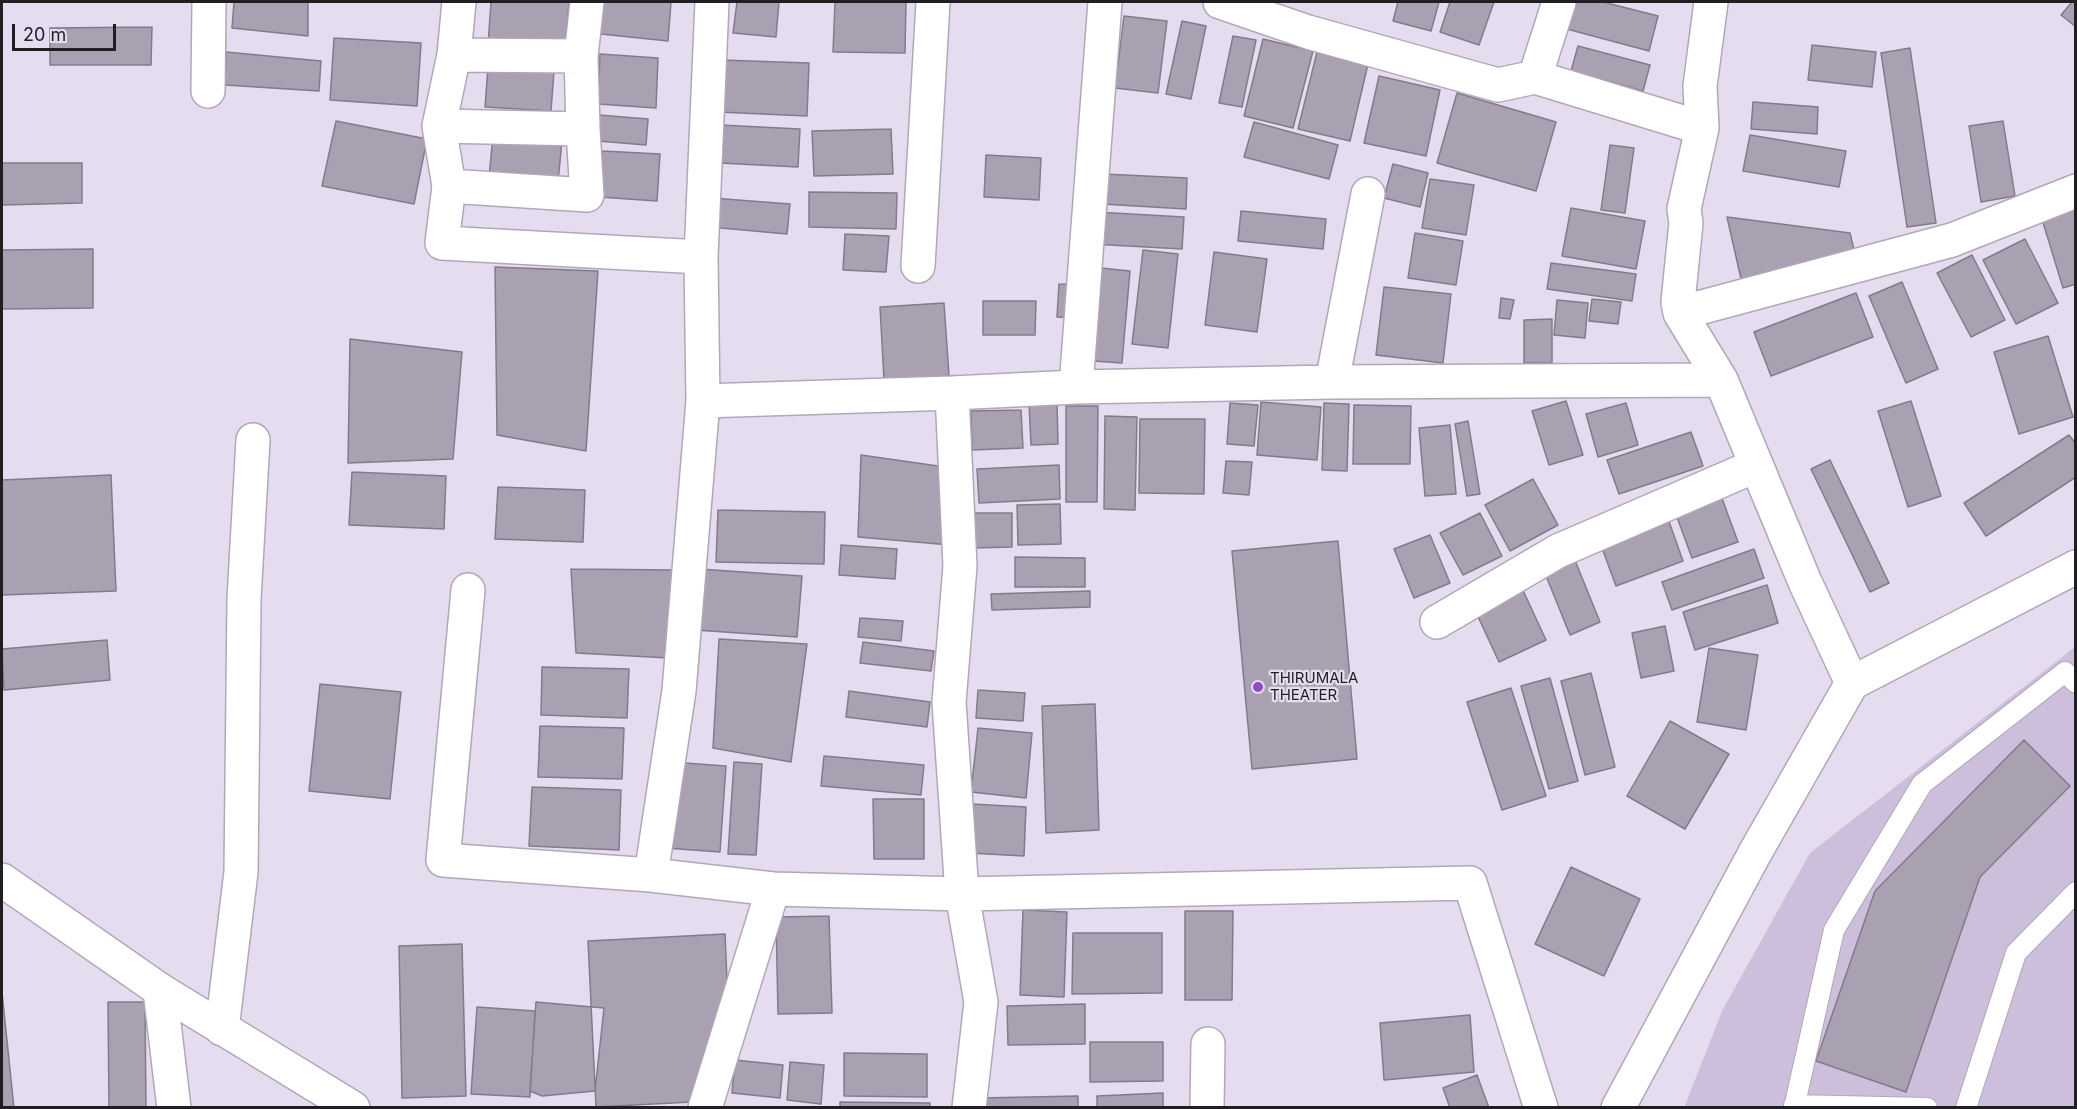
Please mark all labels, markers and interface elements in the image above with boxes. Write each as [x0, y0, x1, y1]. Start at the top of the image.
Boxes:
scale bar [15, 12, 118, 50]
text: 20 m [23, 24, 66, 45]
place label: THIRUMALA THEATER [1270, 669, 1358, 704]
marker: THIRUMALA THEATER [1251, 680, 1265, 694]

